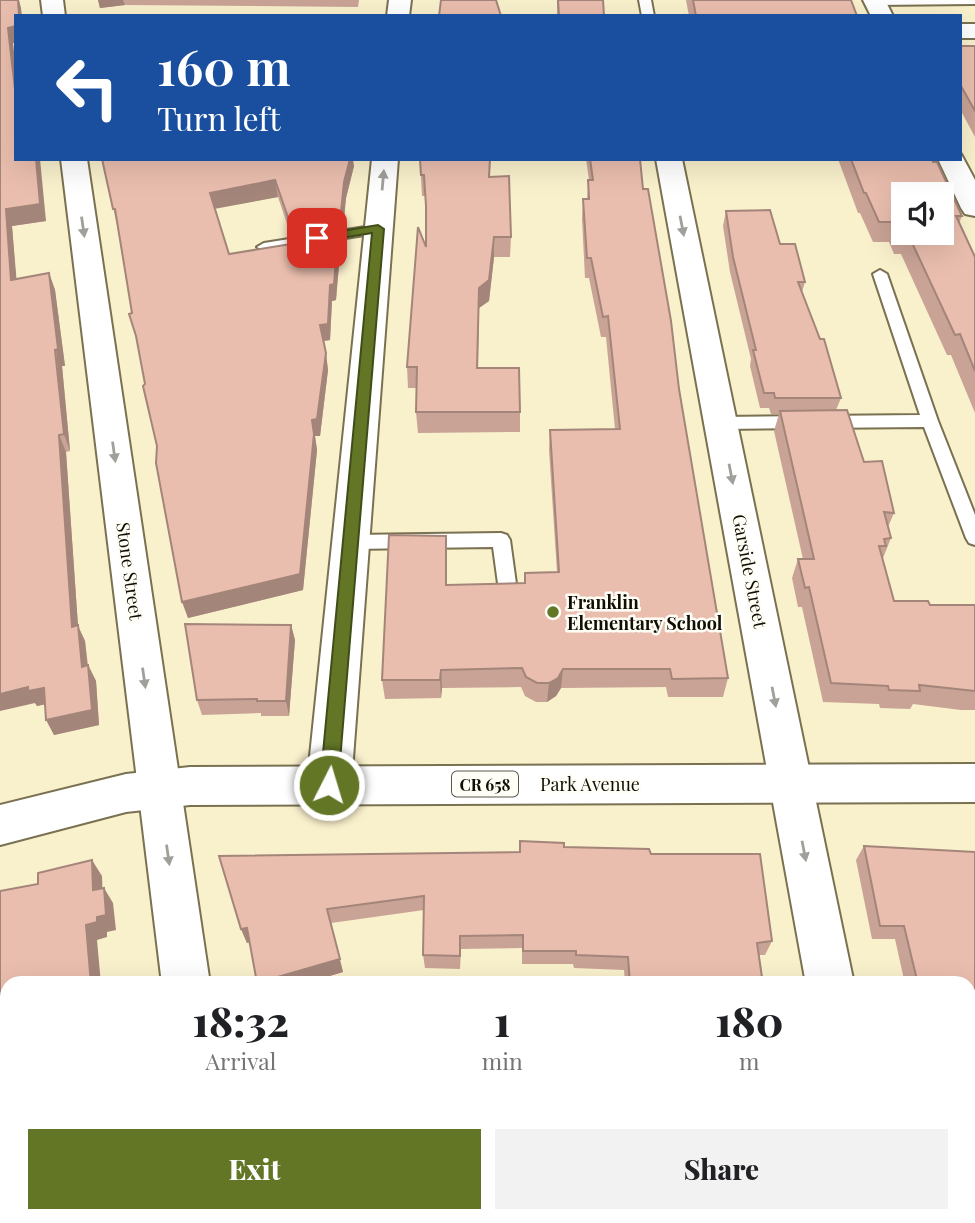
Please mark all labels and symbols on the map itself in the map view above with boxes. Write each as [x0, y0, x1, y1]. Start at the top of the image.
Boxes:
one-way arrow [378, 169, 389, 191]
pin [287, 208, 347, 268]
one-way arrow [677, 215, 688, 237]
one-way arrow [78, 216, 89, 238]
one-way arrow [108, 442, 119, 464]
one-way arrow [725, 463, 736, 485]
street label: Garside Street [727, 512, 773, 630]
street label: Stone Street [111, 520, 149, 622]
place label: Franklin Elementary School [567, 590, 723, 635]
marker: Franklin Elementary School [545, 604, 561, 620]
one-way arrow [139, 667, 150, 689]
one-way arrow [769, 686, 780, 708]
position arrow [292, 748, 366, 822]
road number: CR 658 [452, 772, 518, 796]
street label: Park Avenue [540, 772, 640, 796]
one-way arrow [799, 840, 810, 862]
one-way arrow [163, 844, 174, 866]

